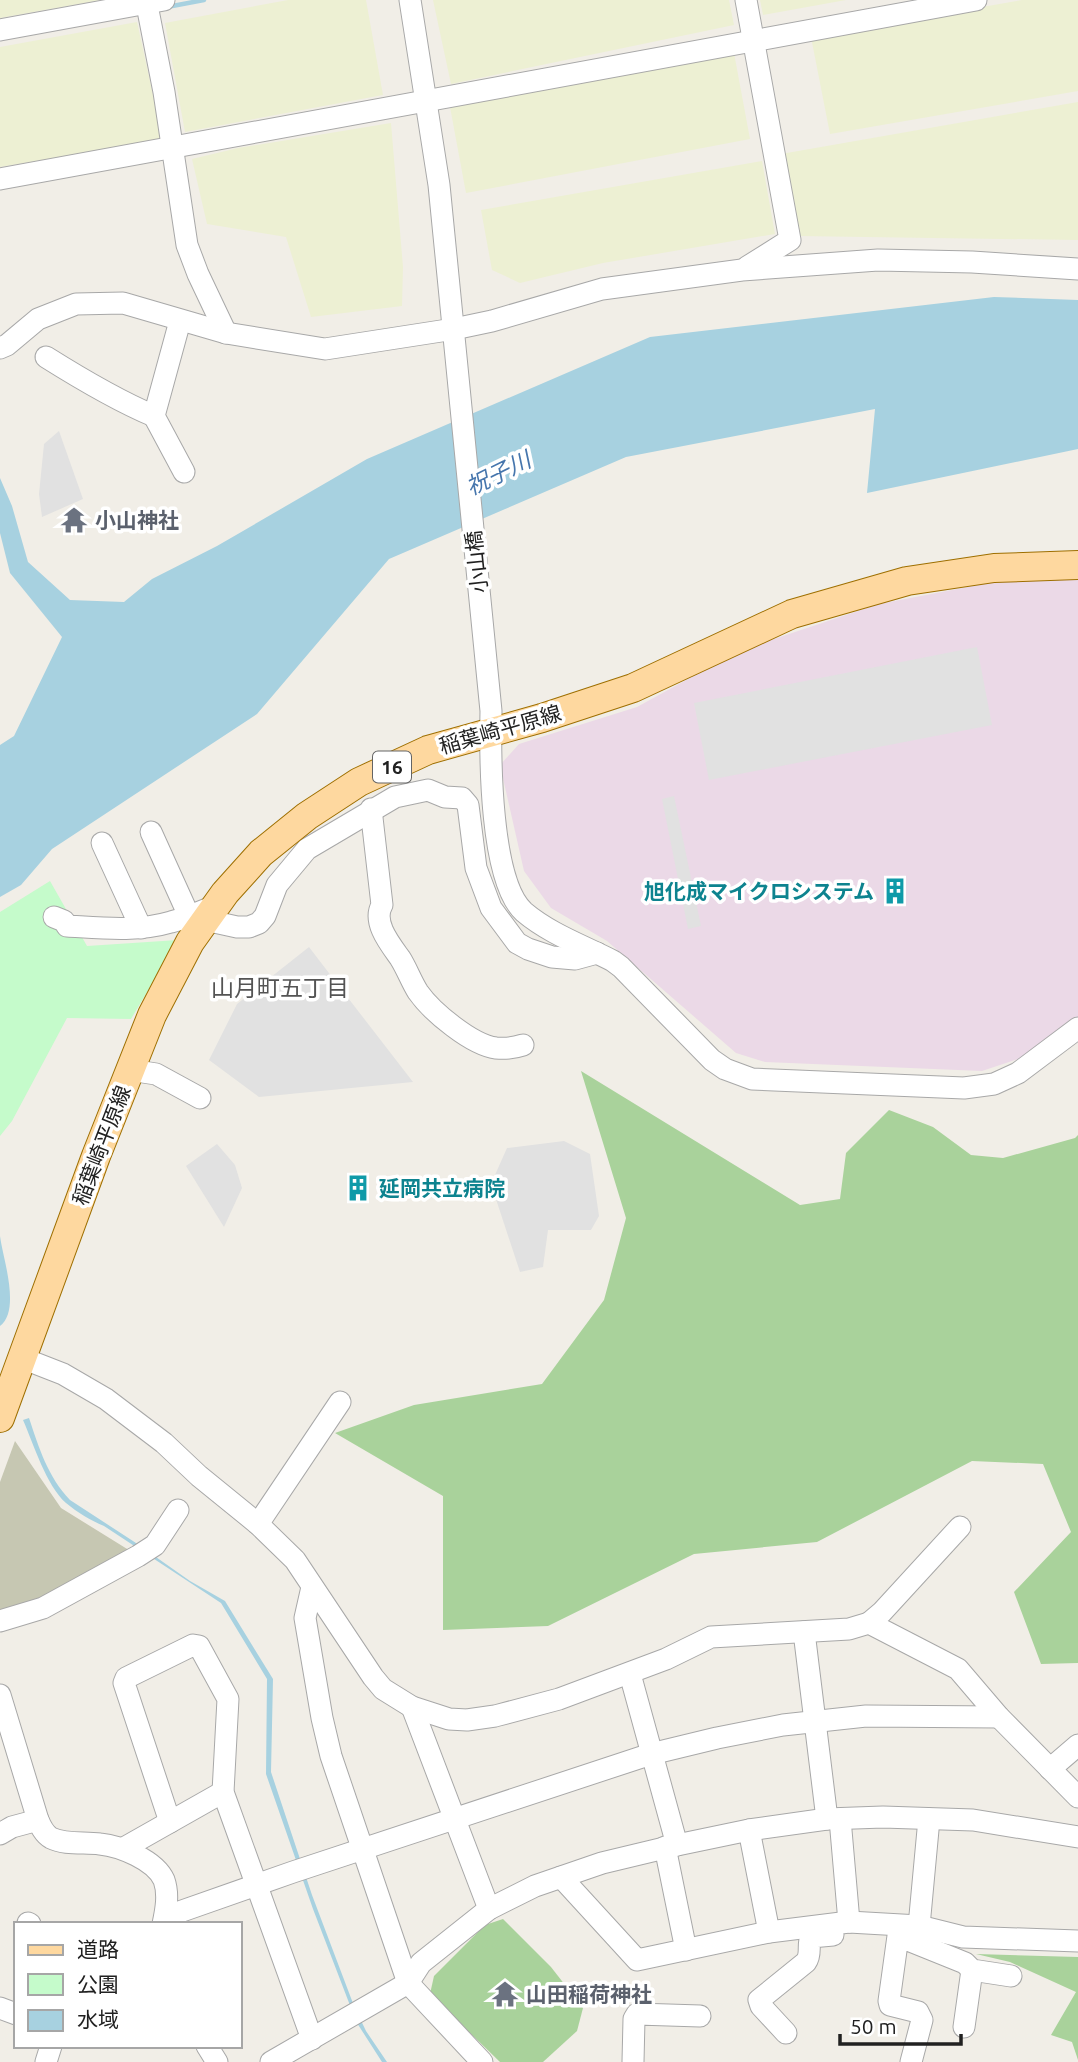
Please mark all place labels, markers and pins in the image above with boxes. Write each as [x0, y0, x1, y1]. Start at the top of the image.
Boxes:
temple icon: 小山神社 [59, 505, 89, 535]
place label: 小山神社 [95, 508, 179, 532]
building icon: 旭化成マイクロシステム [880, 876, 910, 906]
place label: 旭化成マイクロシステム [644, 879, 874, 903]
building icon: 延岡共立病院 [343, 1173, 373, 1203]
place label: 延岡共立病院 [379, 1176, 505, 1200]
temple icon: 山田稲荷神社 [490, 1979, 520, 2009]
place label: 山田稲荷神社 [526, 1982, 652, 2006]

